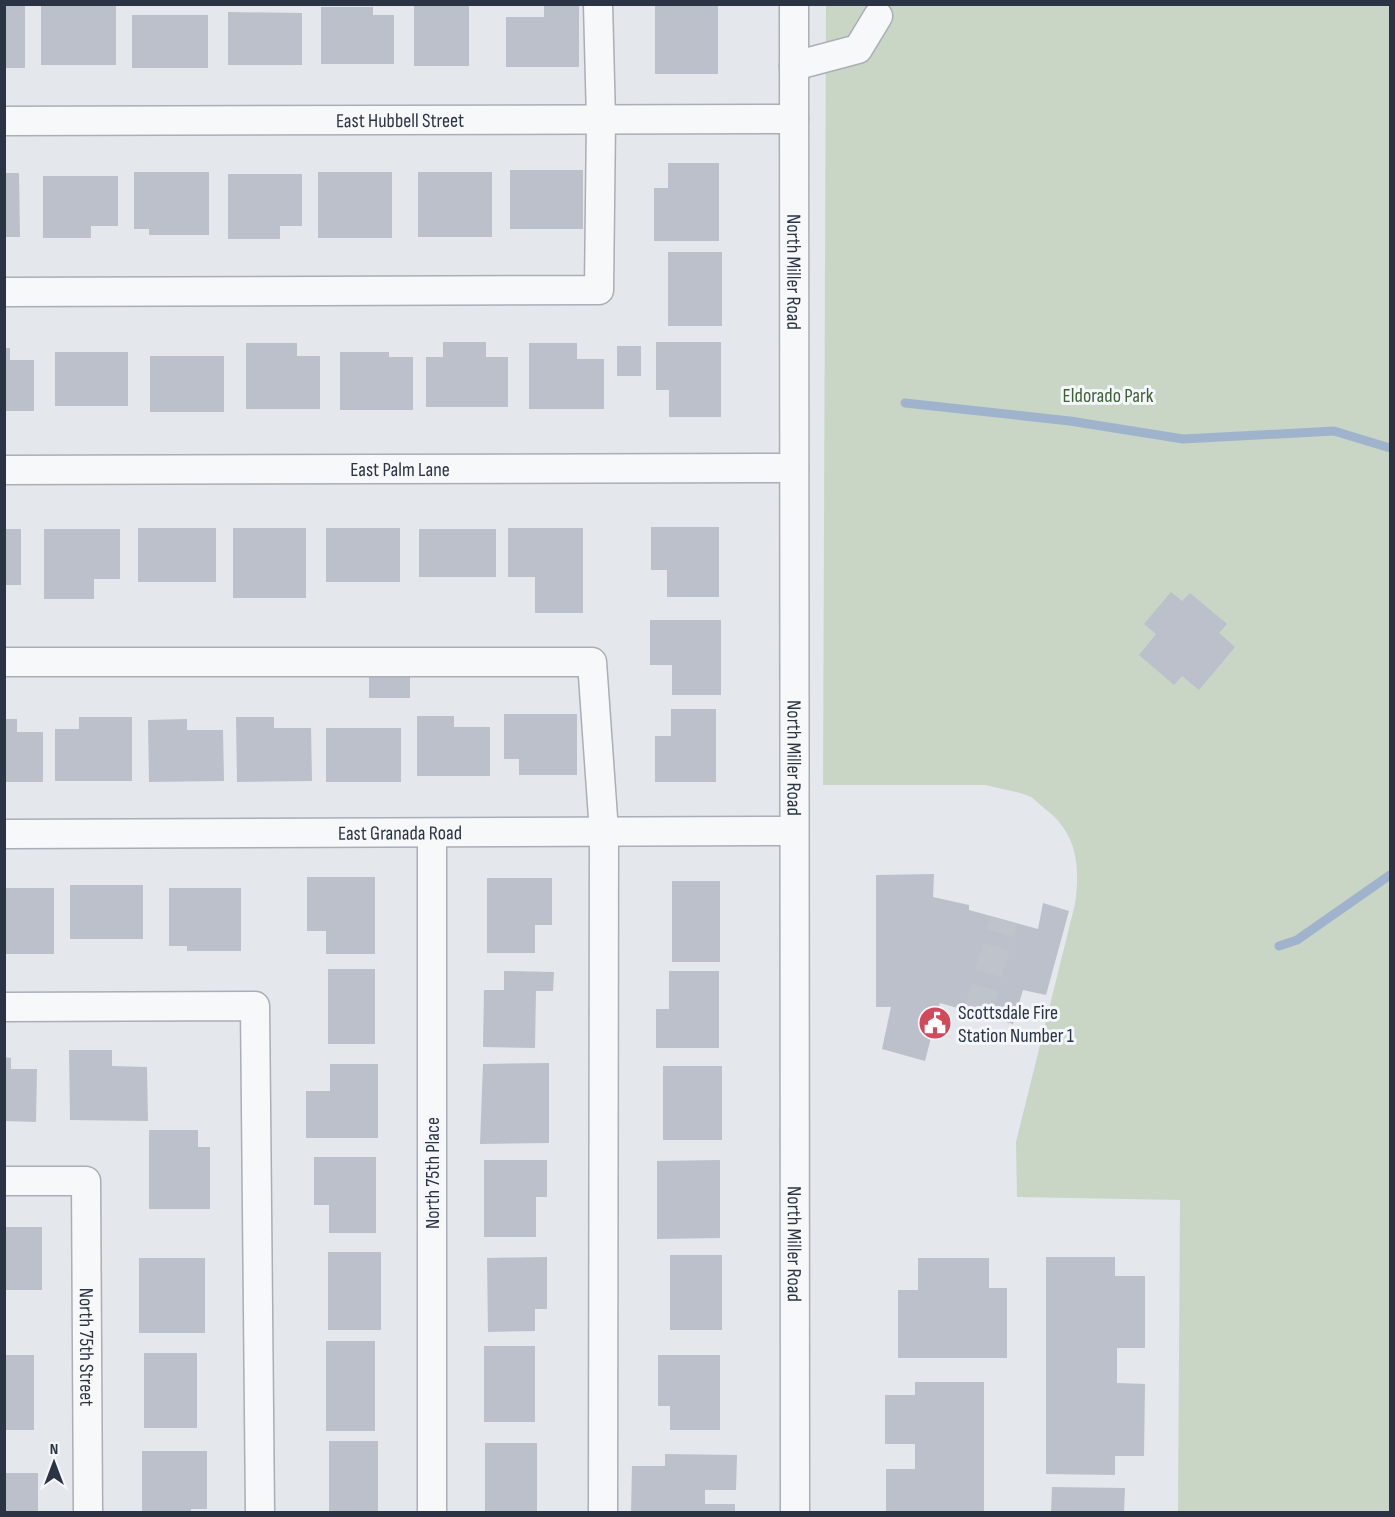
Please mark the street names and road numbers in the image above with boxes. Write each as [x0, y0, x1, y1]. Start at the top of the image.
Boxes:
street label: East Hubbell Street [336, 109, 464, 133]
street label: North Miller Road [781, 214, 805, 330]
street label: East Palm Lane [350, 458, 450, 482]
street label: North Miller Road [781, 700, 806, 816]
street label: East Granada Road [338, 821, 462, 846]
street label: North 75th Place [421, 1117, 445, 1229]
street label: North Miller Road [782, 1186, 806, 1302]
street label: North 75th Street [74, 1288, 98, 1406]

